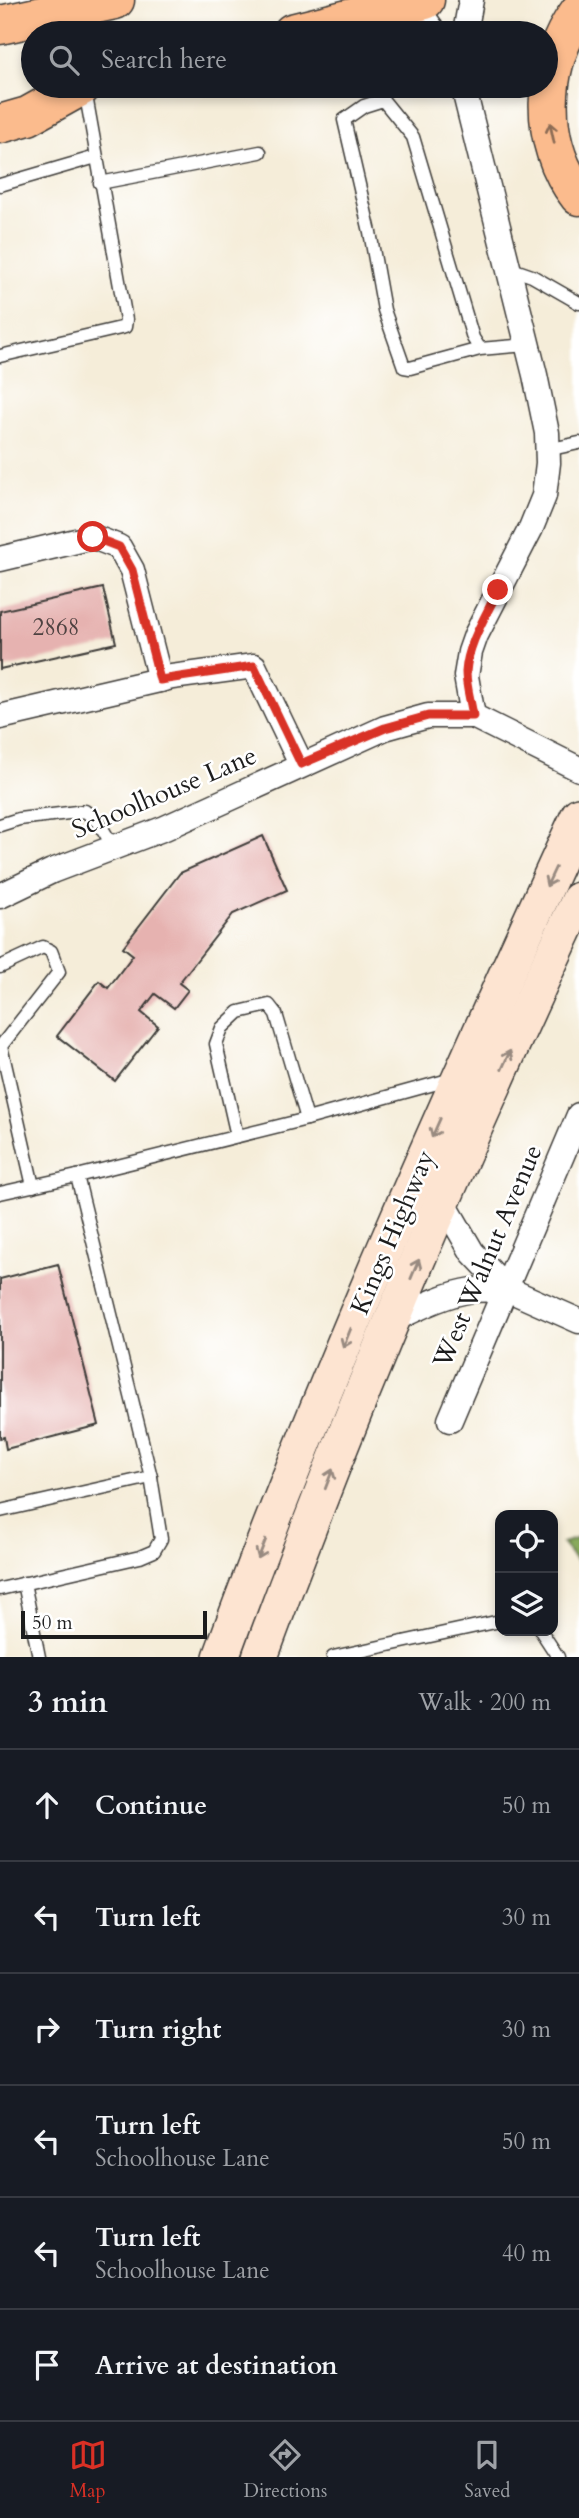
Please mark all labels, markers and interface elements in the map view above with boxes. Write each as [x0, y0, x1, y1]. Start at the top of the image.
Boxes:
search box [21, 21, 558, 98]
icon: search [45, 41, 83, 79]
text: Search here [101, 42, 227, 77]
one-way arrow [545, 123, 558, 145]
route start [77, 521, 108, 552]
route end [482, 574, 513, 605]
house number: 2868 [32, 612, 80, 643]
street label: Schoolhouse Lane [66, 738, 262, 847]
one-way arrow [544, 866, 557, 887]
one-way arrow [500, 1050, 513, 1071]
one-way arrow [429, 1117, 442, 1139]
street label: West Walnut Avenue [424, 1139, 550, 1374]
street label: Kings Highway [342, 1144, 443, 1320]
one-way arrow [409, 1258, 422, 1280]
one-way arrow [339, 1326, 352, 1348]
one-way arrow [323, 1469, 336, 1490]
map controls [495, 1510, 558, 1636]
button: locate [495, 1510, 558, 1573]
one-way arrow [255, 1537, 268, 1559]
button: layers [495, 1573, 558, 1636]
scale bar [21, 1608, 206, 1640]
text: 50 m [32, 1610, 73, 1636]
text: 3 min [28, 1682, 108, 1723]
text: Walk · 200 m [418, 1687, 551, 1718]
icon: ahead [28, 1786, 66, 1824]
text: Continue [95, 1788, 207, 1823]
text: 50 m [502, 1790, 551, 1821]
icon: left [28, 1898, 66, 1936]
text: Turn left [95, 1900, 200, 1935]
text: 30 m [502, 1902, 551, 1933]
icon: right [28, 2010, 66, 2048]
text: Turn right [95, 2012, 222, 2047]
text: 30 m [502, 2014, 551, 2045]
text: Turn left [95, 2108, 200, 2143]
icon: left [28, 2122, 66, 2160]
text: 50 m [502, 2126, 551, 2157]
text: Schoolhouse Lane [95, 2143, 270, 2174]
text: Turn left [95, 2220, 200, 2255]
icon: left [28, 2234, 66, 2272]
text: 40 m [502, 2238, 551, 2269]
text: Schoolhouse Lane [95, 2255, 270, 2286]
icon: arrive [28, 2346, 66, 2384]
text: Arrive at destination [95, 2348, 338, 2383]
tab: Map [69, 2436, 107, 2504]
tab: Directions [244, 2436, 327, 2504]
tab: Saved [464, 2436, 510, 2504]

